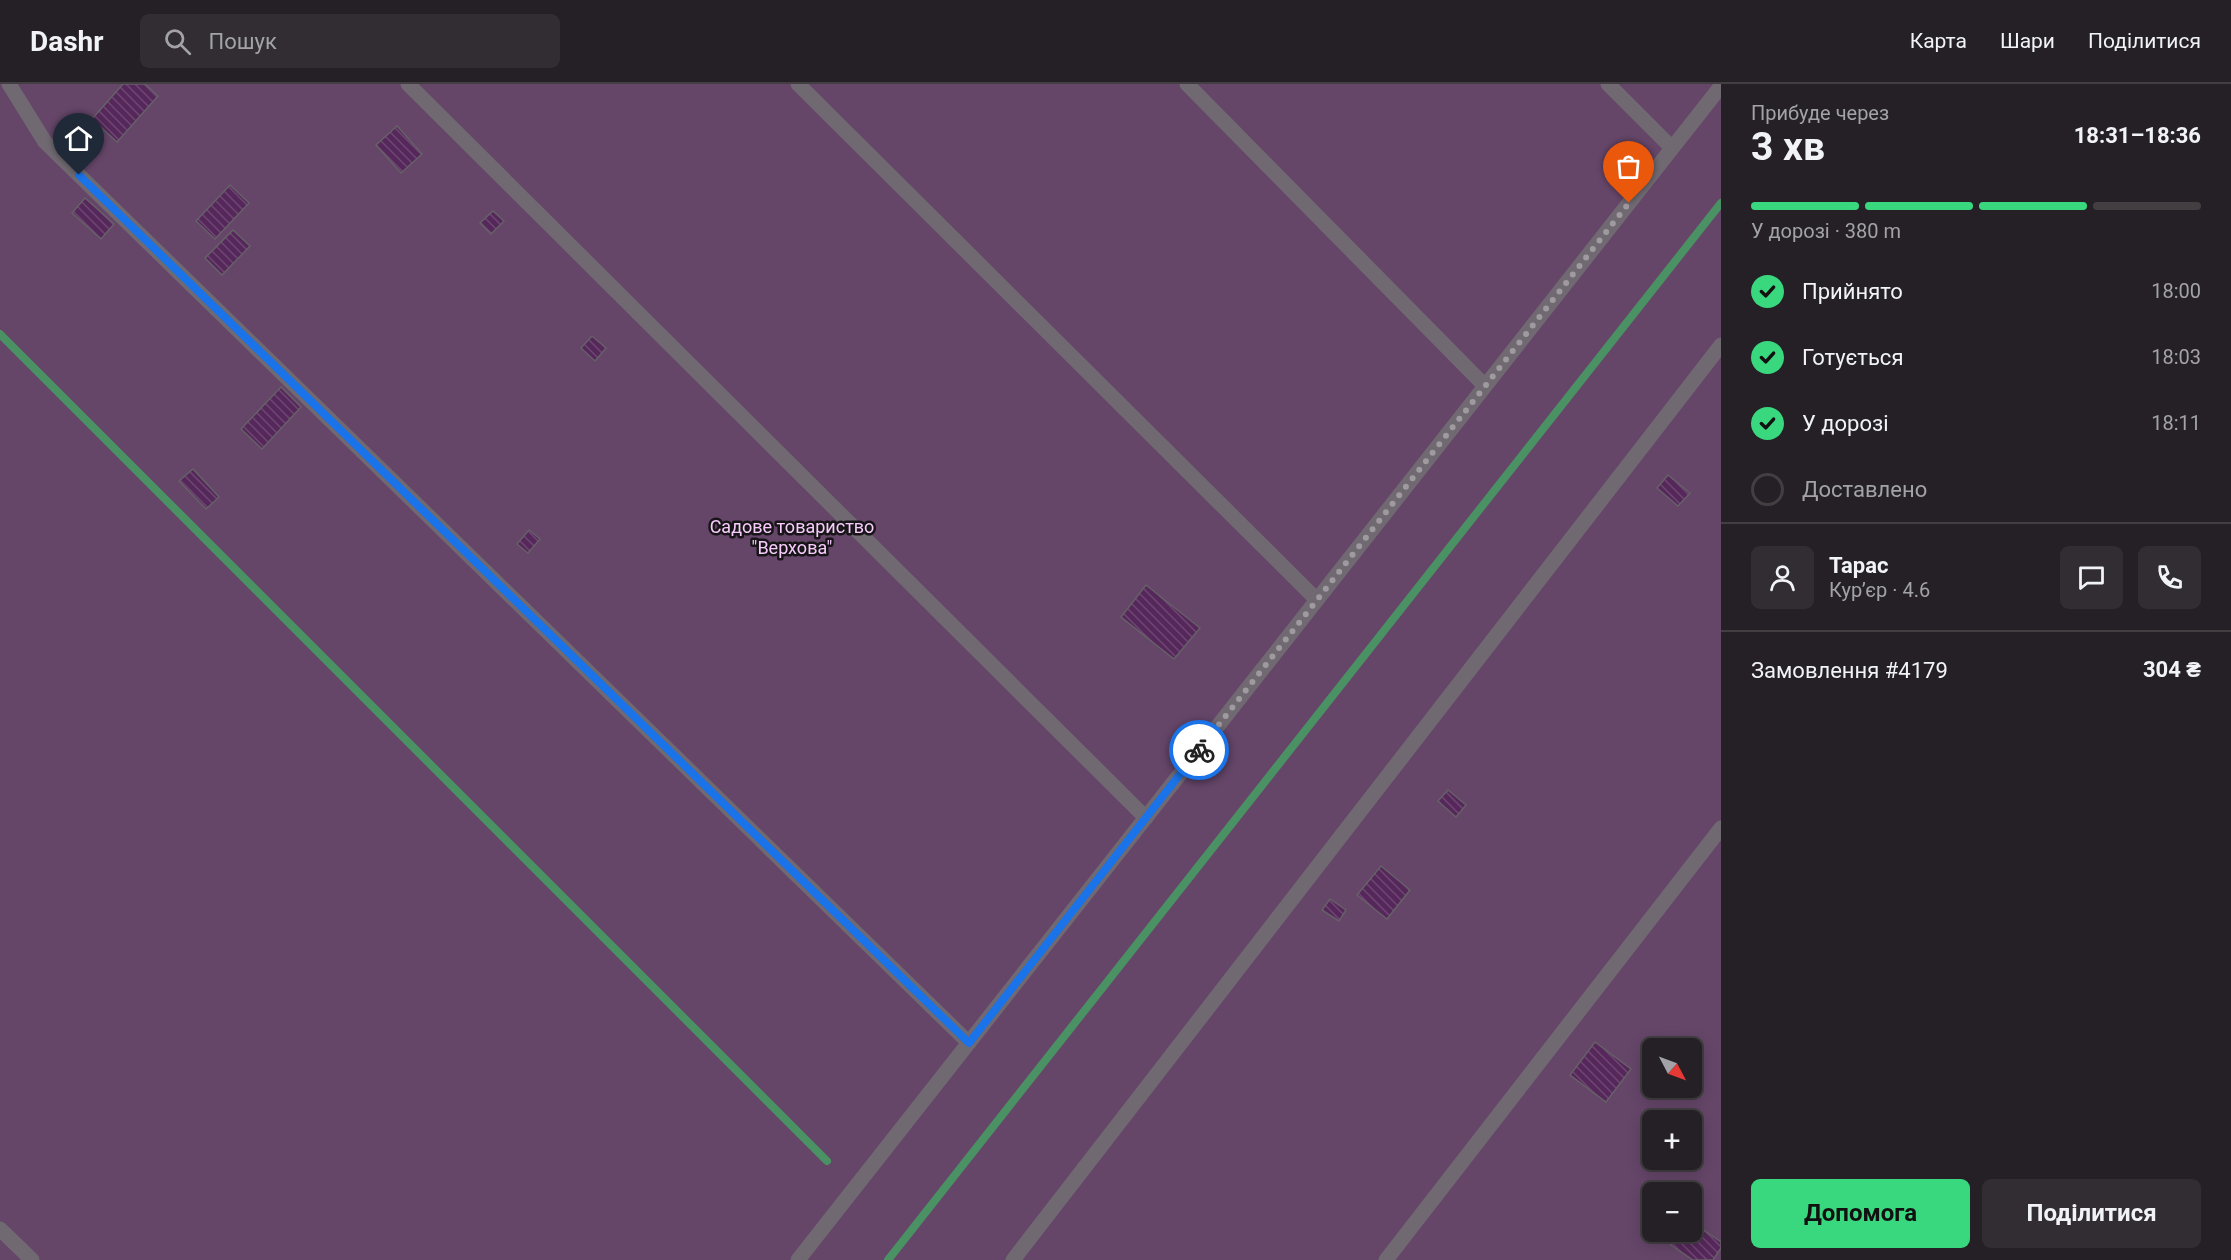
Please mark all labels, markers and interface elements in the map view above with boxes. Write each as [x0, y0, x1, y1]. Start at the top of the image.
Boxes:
search box [140, 14, 560, 68]
text: Dashr [30, 25, 104, 58]
icon: search [161, 25, 194, 58]
text: Пошук [209, 29, 277, 54]
text: Карта [1910, 29, 1967, 53]
text: Шари [2000, 29, 2055, 53]
text: Поділитися [2088, 29, 2201, 53]
text: Прибуде через [1751, 101, 1889, 125]
pin [53, 113, 104, 175]
icon: home [62, 122, 95, 155]
text: 18:31–18:36 [2074, 123, 2201, 148]
text: 3 хв [1751, 124, 1825, 170]
pin [1603, 141, 1654, 203]
icon: bag [1612, 150, 1645, 183]
text: У дорозі · 380 m [1751, 219, 1901, 243]
icon: check [1751, 275, 1784, 308]
text: Прийнято [1802, 279, 1903, 304]
text: 18:00 [2151, 279, 2201, 303]
icon: check [1751, 341, 1784, 374]
text: Готується [1802, 345, 1903, 370]
text: 18:03 [2151, 345, 2201, 369]
icon: check [1751, 407, 1784, 440]
text: У дорозі [1802, 411, 1889, 436]
text: 18:11 [2151, 411, 2201, 435]
text: Доставлено [1802, 477, 1927, 502]
park label: Садове товариство "Верхова" [710, 516, 874, 558]
button: person [1751, 546, 1814, 609]
button: chat [2060, 546, 2123, 609]
button: phone [2138, 546, 2201, 609]
text: Тарас [1829, 553, 1888, 578]
text: Кур’єр · 4.6 [1829, 578, 1930, 602]
text: 304 ₴ [2143, 657, 2201, 682]
text: Замовлення #4179 [1751, 658, 1948, 683]
courier [1169, 720, 1229, 780]
icon: bike [1183, 734, 1216, 767]
north arrow [1642, 1038, 1702, 1098]
map controls [1642, 1038, 1702, 1242]
button: + [1642, 1110, 1702, 1170]
button: Допомога [1751, 1179, 1970, 1248]
button: Поділитися [1982, 1179, 2201, 1248]
button: − [1642, 1182, 1702, 1242]

